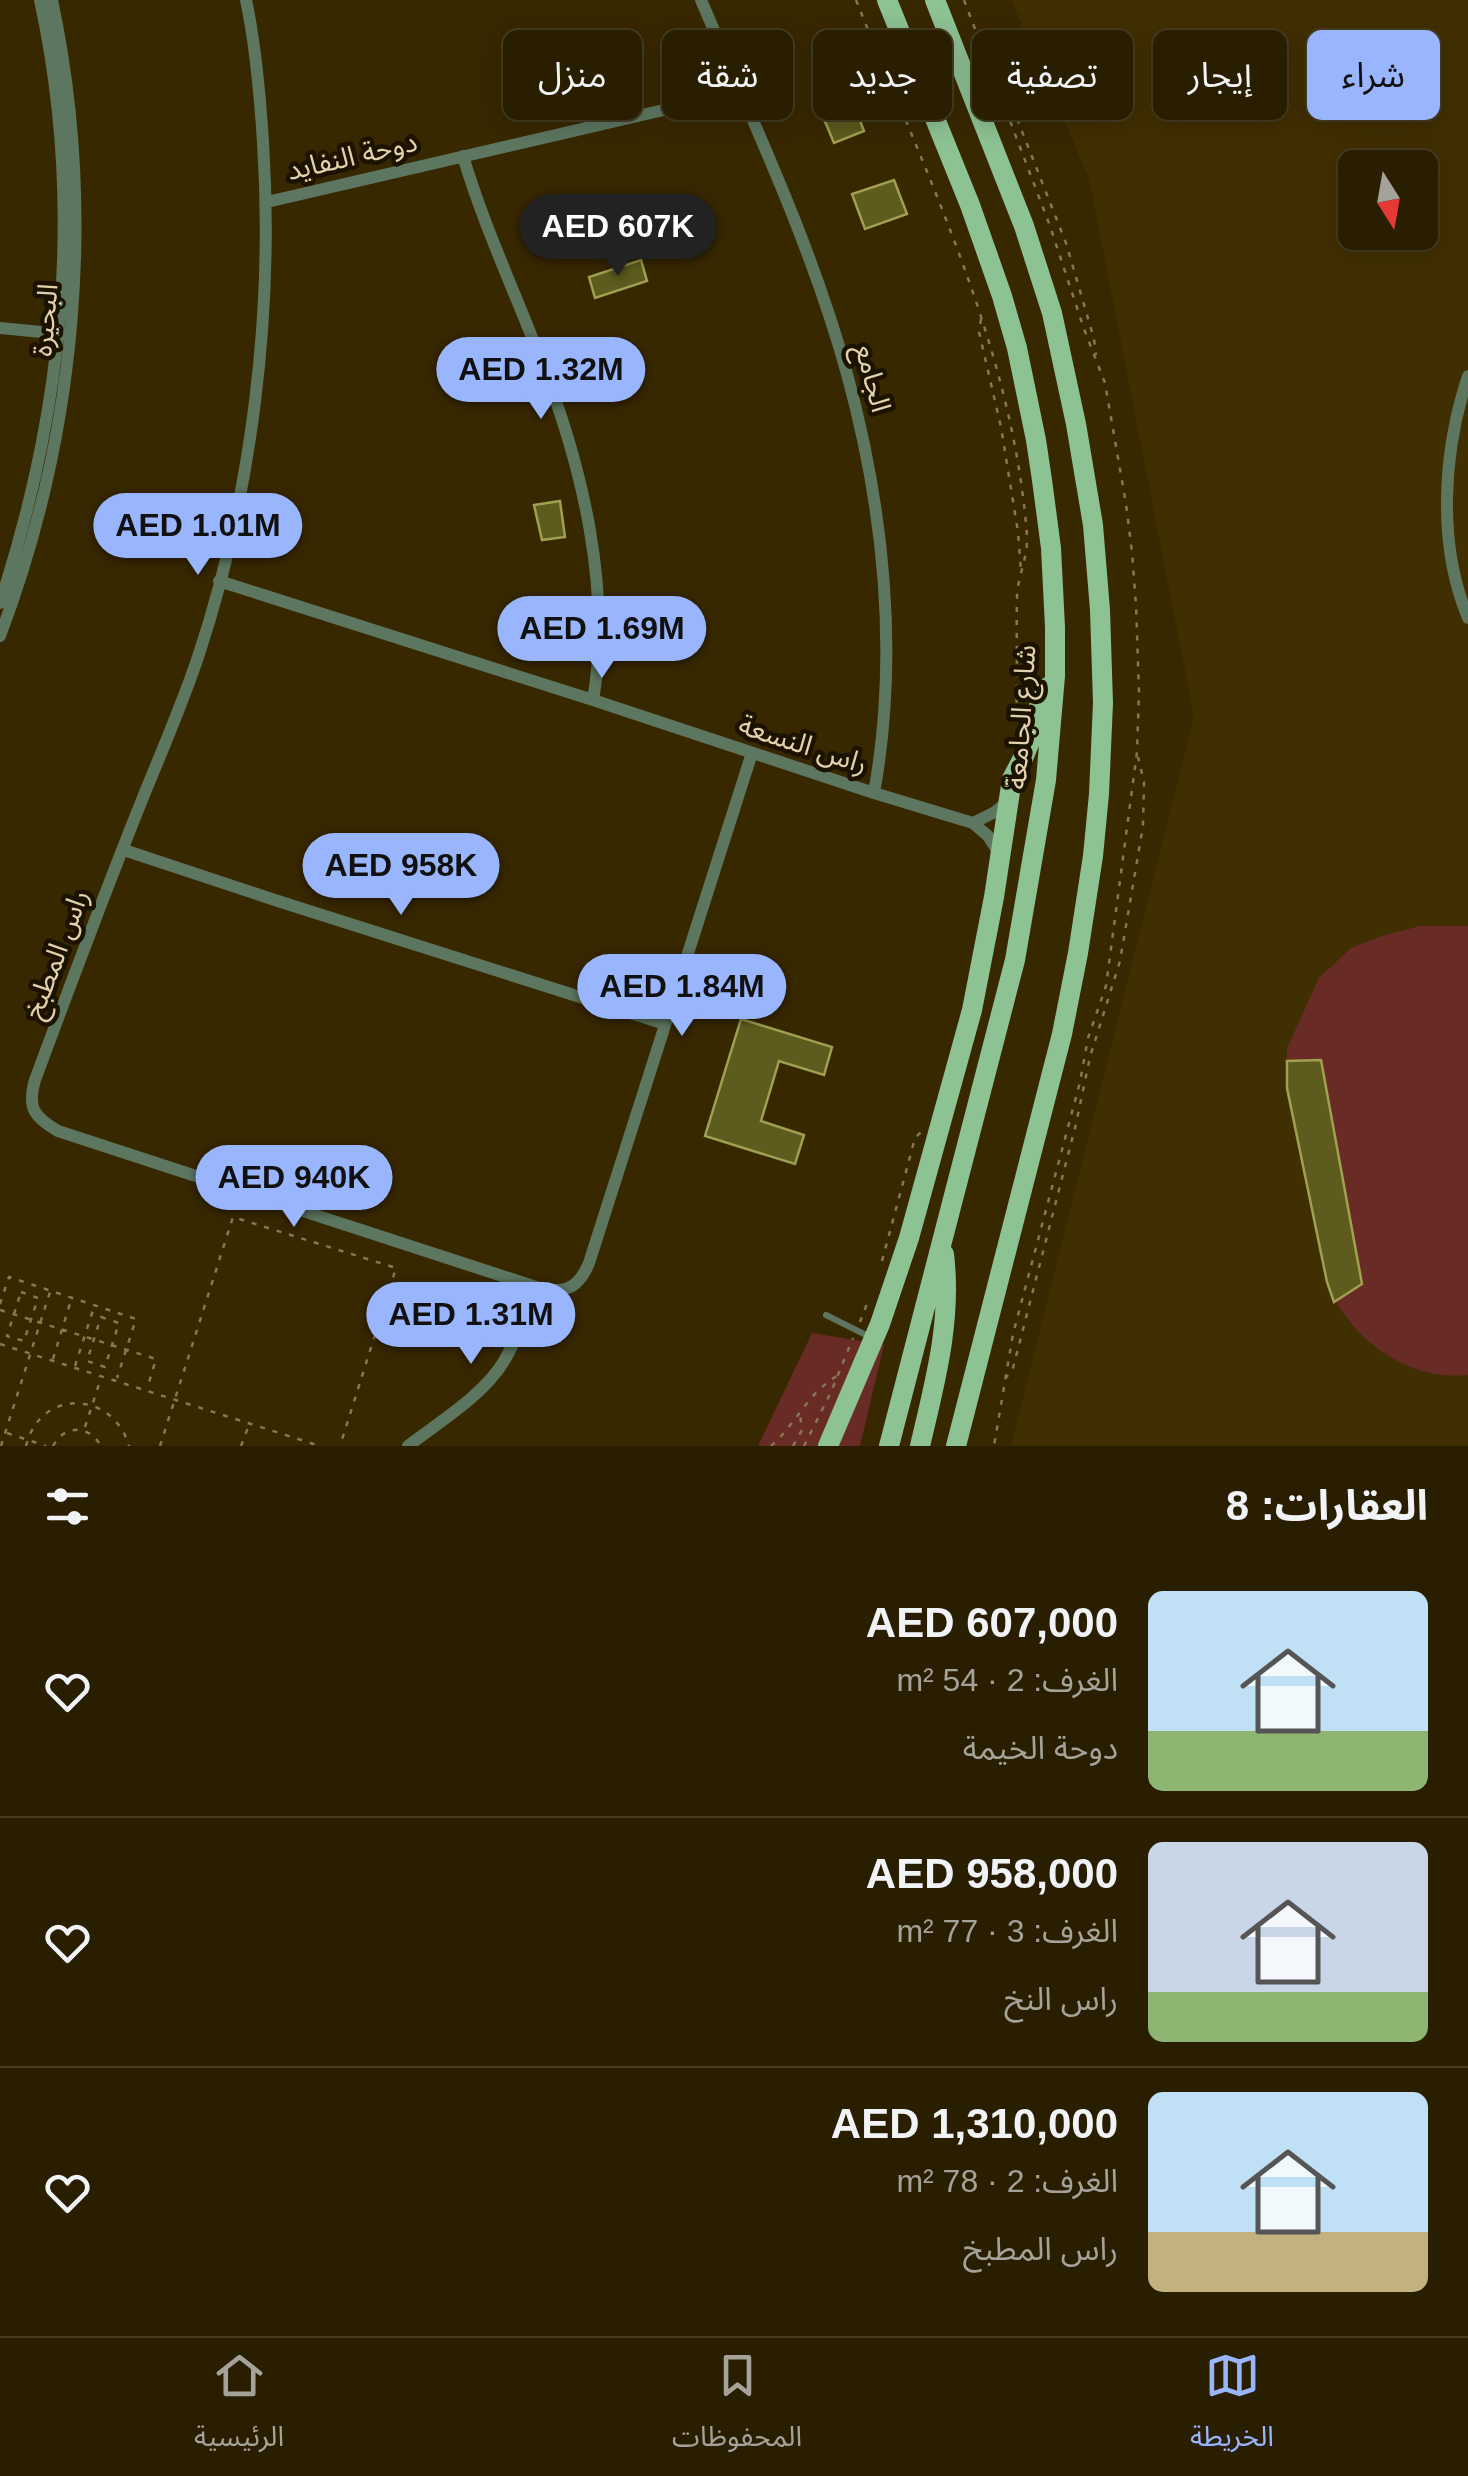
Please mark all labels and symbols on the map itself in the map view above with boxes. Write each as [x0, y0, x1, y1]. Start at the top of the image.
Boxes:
street label: دوحة النفايد [284, 126, 420, 187]
north arrow [1338, 150, 1438, 250]
pin: AED 607K [515, 194, 721, 279]
street label: البحيرة [26, 282, 65, 358]
pin: AED 1.32M [427, 337, 655, 422]
street label: الجامع [844, 340, 897, 417]
pin: AED 1.01M [84, 493, 312, 578]
pin: AED 1.69M [488, 596, 716, 681]
street label: شارع الجامعة [1000, 644, 1047, 791]
street label: راس النسعة [734, 709, 871, 780]
pin: AED 958K [298, 833, 504, 918]
street label: راس المطبخ [17, 885, 99, 1025]
pin: AED 1.84M [568, 954, 796, 1039]
pin: AED 940K [191, 1145, 397, 1230]
pin: AED 1.31M [357, 1282, 585, 1367]

